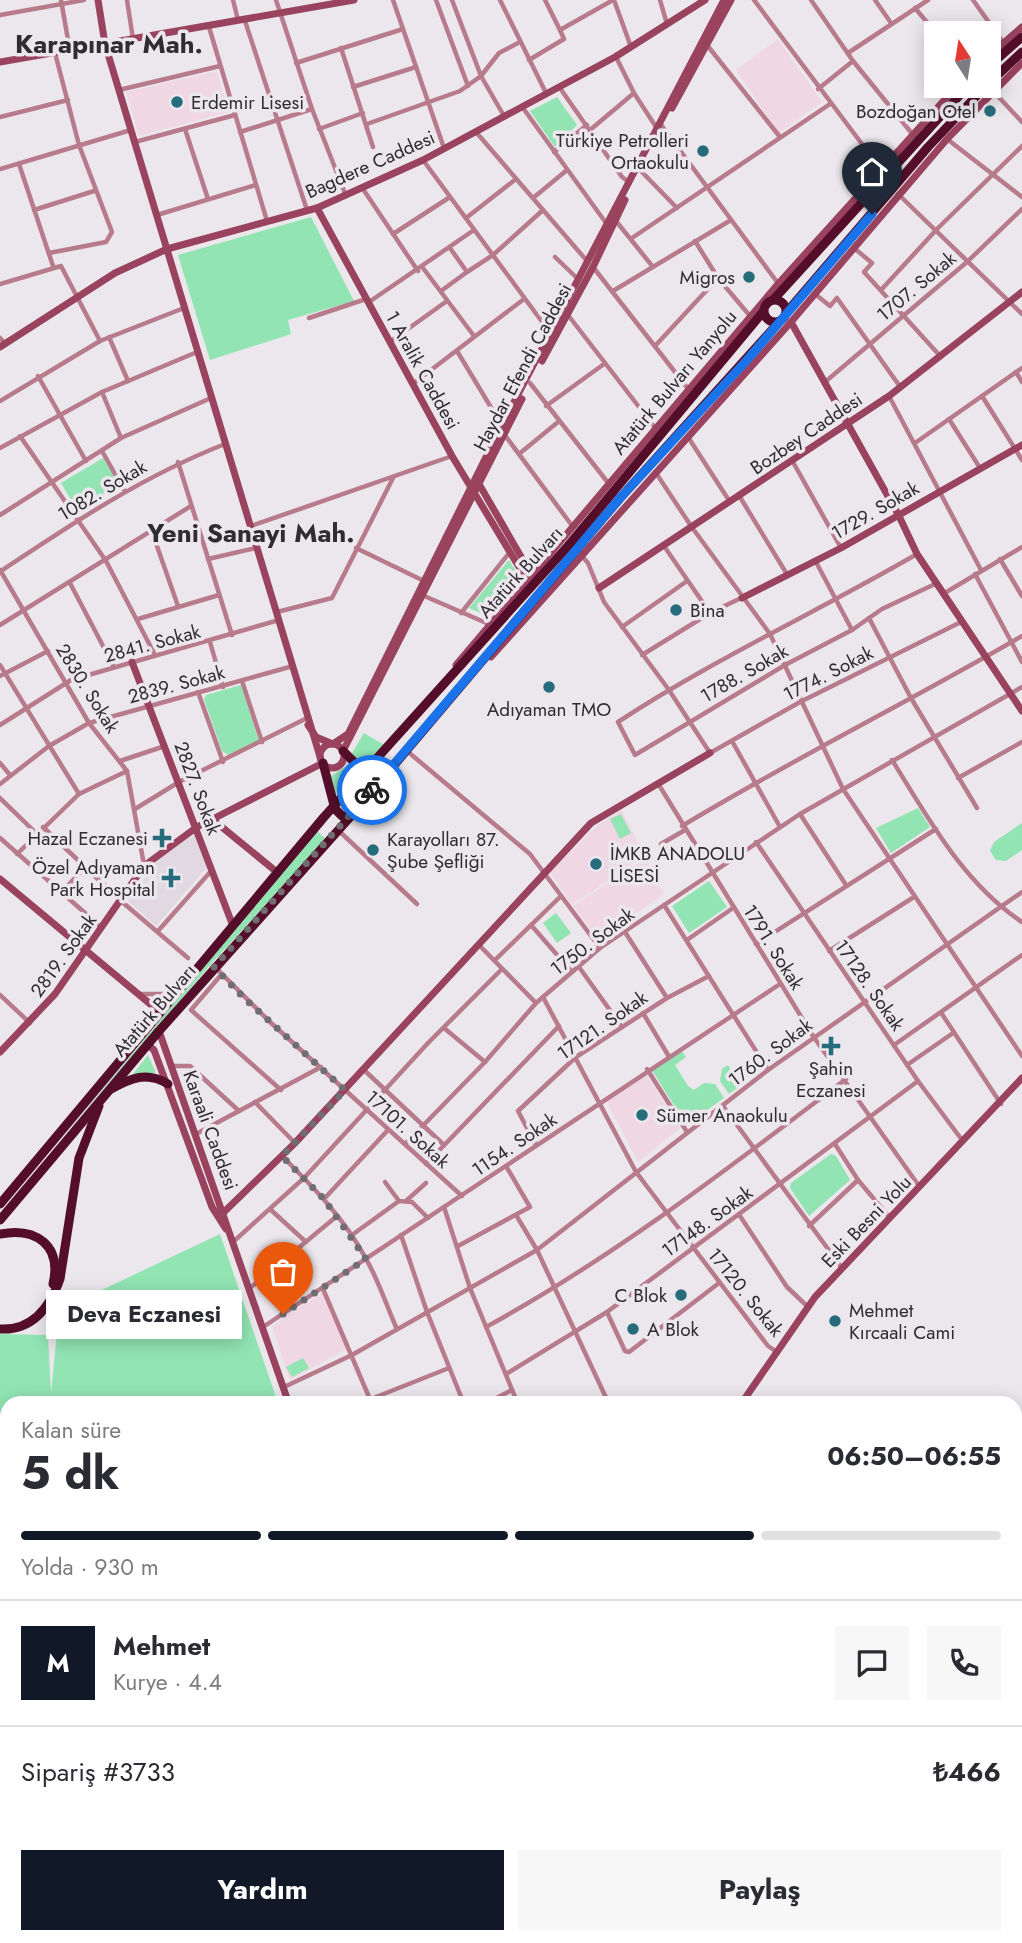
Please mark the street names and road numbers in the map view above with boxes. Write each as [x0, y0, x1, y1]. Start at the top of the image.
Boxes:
street label: Bagdere Caddesi [301, 124, 439, 205]
street label: 1707. Sokak [871, 245, 962, 328]
street label: Haydar Efendi Caddesi [467, 279, 578, 456]
street label: Atatürk Bulvarı Yanyolu [606, 304, 743, 461]
street label: 1 Aralik Caddesi [379, 306, 466, 435]
street label: Bozbey Caddesi [745, 386, 868, 481]
street label: 1082. Sokak [53, 453, 152, 528]
street label: 1729. Sokak [826, 474, 925, 546]
street label: Atatürk Bulvarı [472, 520, 569, 624]
street label: 2841. Sokak [101, 617, 204, 669]
street label: 1788. Sokak [695, 637, 794, 709]
street label: 2830. Sokak [49, 638, 126, 739]
street label: 1774. Sokak [779, 639, 878, 708]
street label: 2839. Sokak [125, 658, 228, 710]
street label: 2827. Sokak [167, 738, 228, 839]
street label: 1791. Sokak [737, 899, 811, 996]
street label: 1750. Sokak [545, 901, 640, 982]
street label: 2819. Sokak [24, 907, 103, 1003]
street label: 17128. Sokak [828, 934, 911, 1037]
street label: Atatürk Bulvarı [106, 958, 202, 1063]
street label: 17121. Sokak [552, 984, 653, 1066]
street label: 1760. Sokak [723, 1011, 818, 1093]
street label: Karaali Caddesi [176, 1066, 245, 1194]
street label: 17101. Sokak [360, 1084, 456, 1175]
street label: 1154. Sokak [467, 1106, 563, 1183]
street label: Eski Besni Yolu [815, 1169, 917, 1274]
street label: 17148. Sokak [656, 1179, 759, 1264]
street label: 17120. Sokak [701, 1242, 790, 1343]

